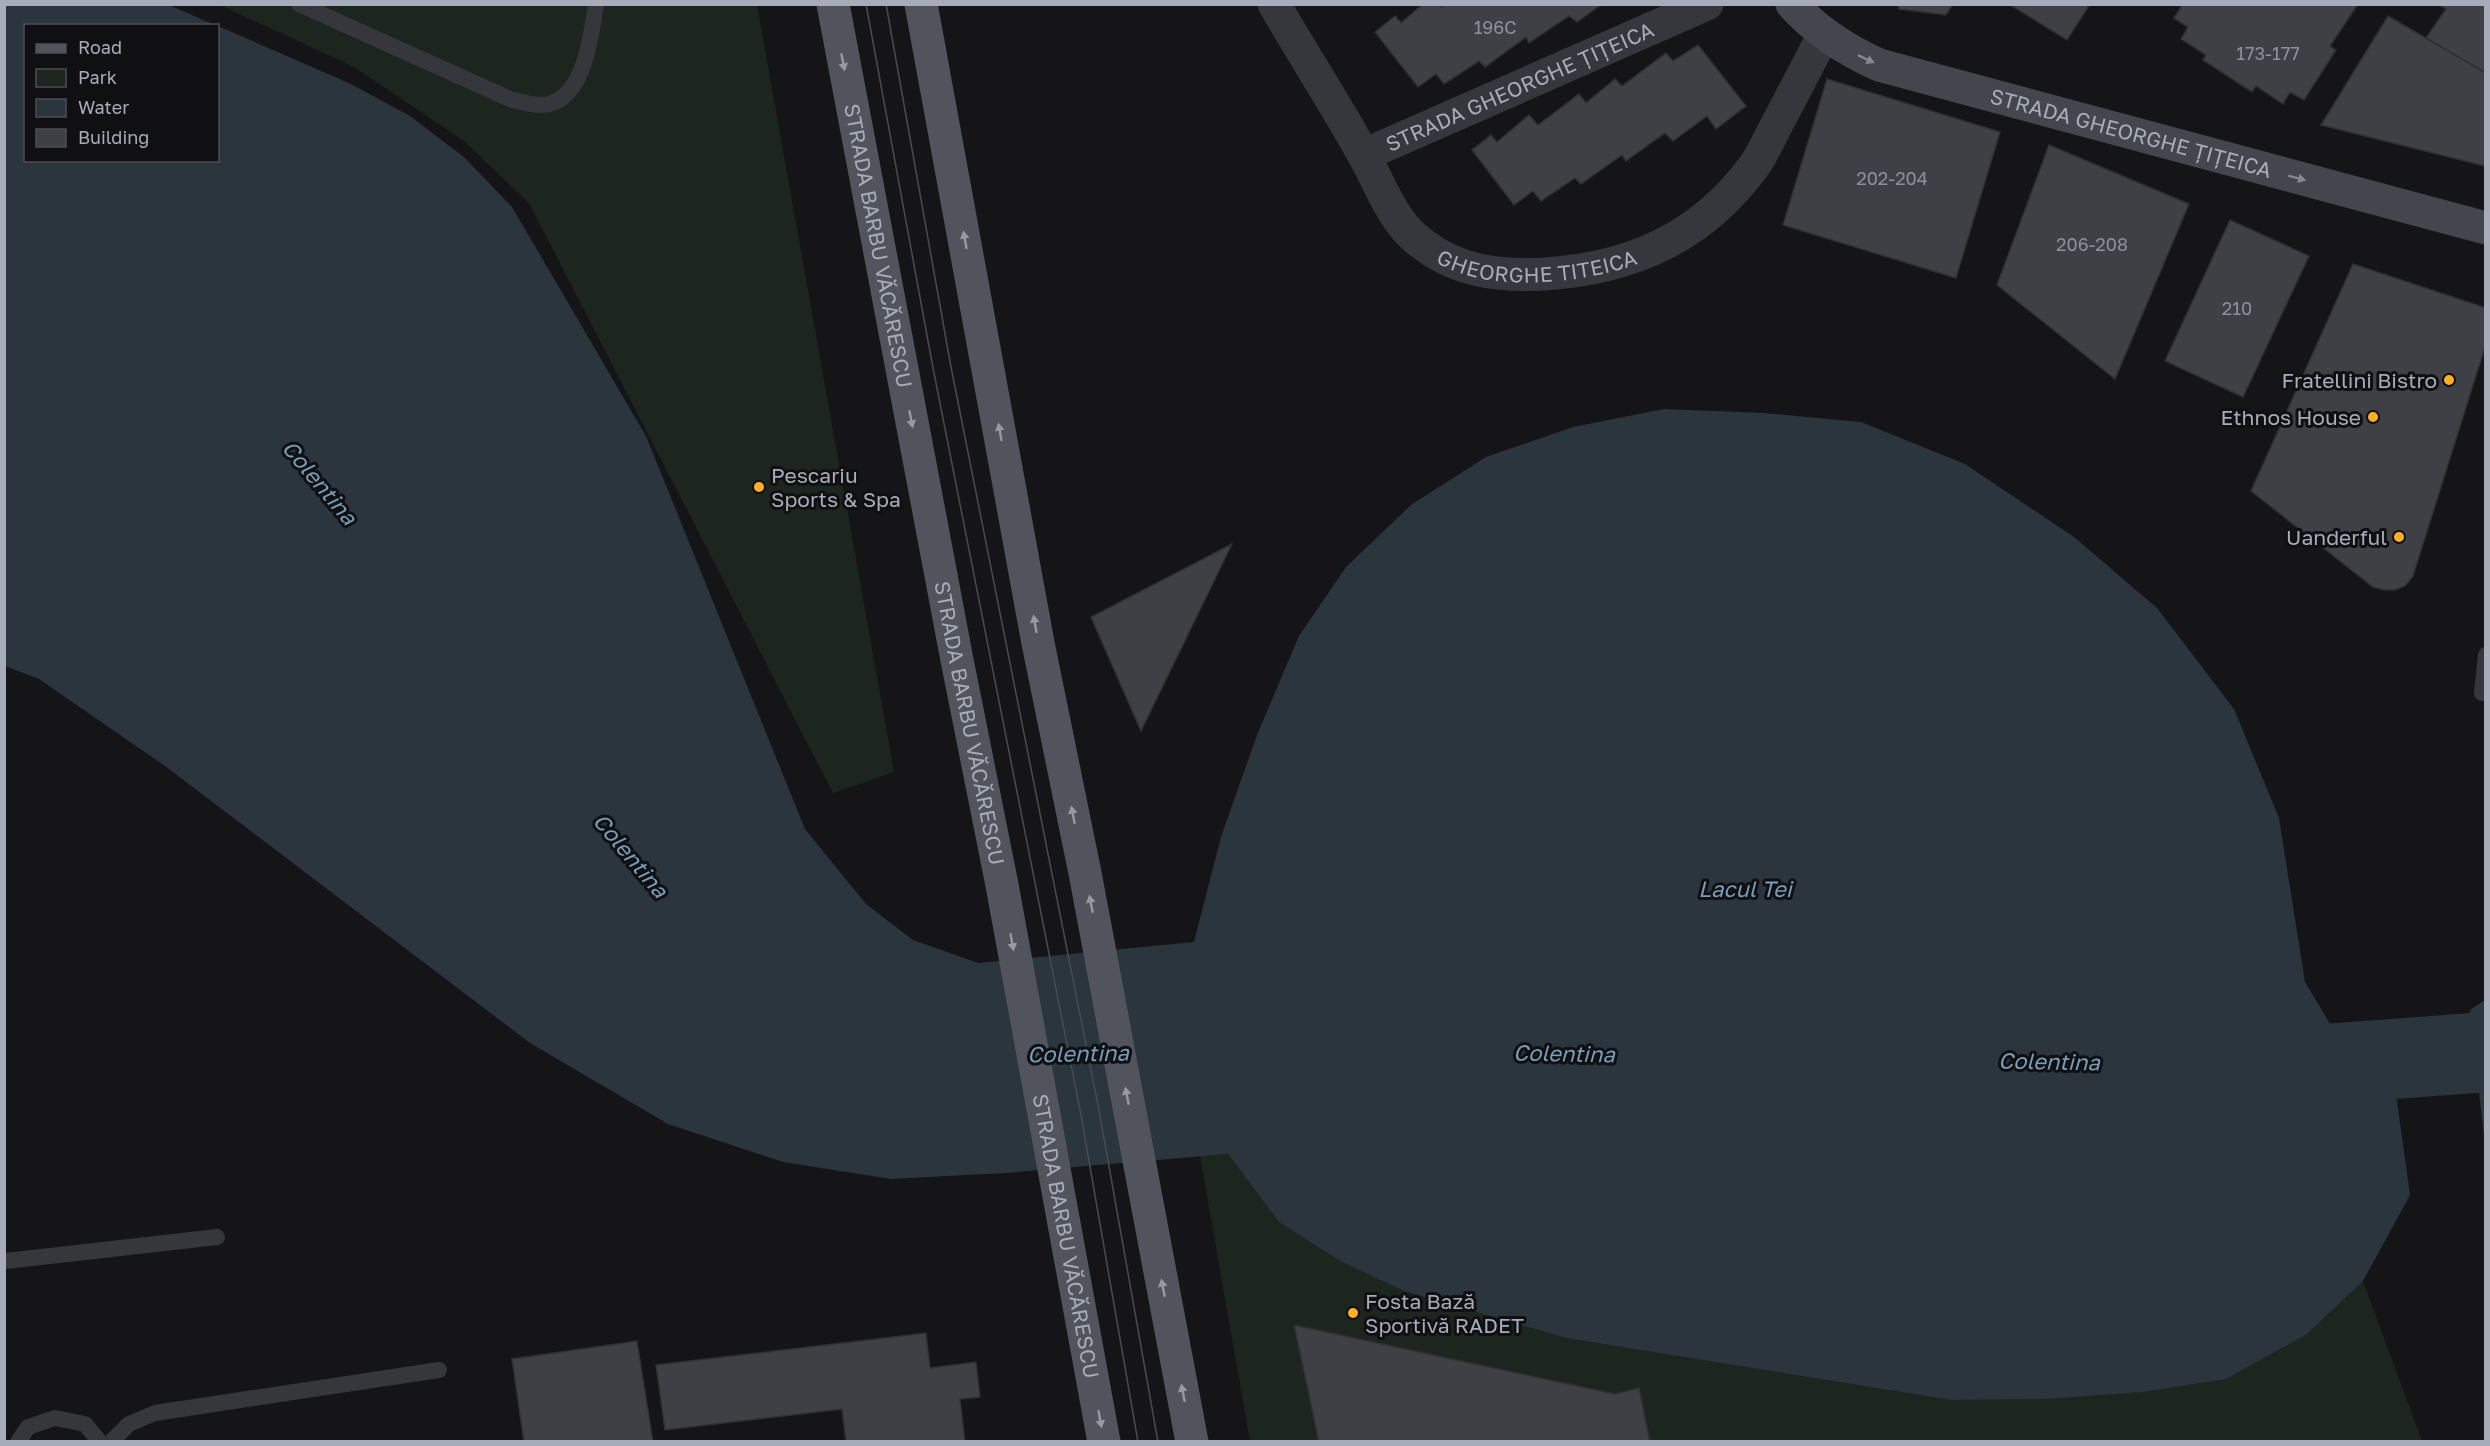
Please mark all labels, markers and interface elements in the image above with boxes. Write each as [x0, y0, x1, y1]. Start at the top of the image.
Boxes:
street label: STRADA GHEORGHE ȚIȚEICA [1381, 16, 1658, 157]
house number: 196C [1474, 16, 1516, 38]
legend [24, 24, 219, 162]
text: Road [78, 36, 122, 58]
house number: 173-177 [2236, 42, 2300, 64]
one-way arrow [839, 53, 848, 72]
one-way arrow [1858, 55, 1875, 64]
text: Park [78, 66, 117, 88]
street label: STRADA GHEORGHE ȚIȚEICA [1987, 82, 2275, 183]
text: Water [78, 96, 129, 118]
street label: STRADA BARBU VĂCĂRESCU [839, 101, 918, 390]
text: Building [78, 126, 149, 148]
house number: 202-204 [1856, 167, 1928, 189]
one-way arrow [2288, 174, 2306, 183]
one-way arrow [960, 231, 969, 250]
house number: 206-208 [2056, 233, 2128, 255]
street label: GHEORGHE TITEICA [1433, 243, 1640, 288]
house number: 210 [2222, 297, 2252, 319]
place label: Fratellini Bistro [2282, 367, 2437, 393]
marker: Fratellini Bistro [2442, 373, 2456, 387]
place label: Ethnos House [2220, 404, 2361, 430]
one-way arrow [907, 409, 916, 428]
marker: Ethnos House [2366, 410, 2380, 424]
one-way arrow [995, 423, 1004, 442]
water label: Colentina [277, 434, 364, 531]
place label: Pescariu Sports & Spa [771, 462, 901, 512]
marker: Pescariu Sports & Spa [752, 480, 766, 494]
place label: Uanderful [2286, 524, 2387, 550]
marker: Uanderful [2392, 530, 2406, 544]
street label: STRADA BARBU VĂCĂRESCU [929, 579, 1011, 867]
one-way arrow [1030, 614, 1039, 633]
one-way arrow [1068, 806, 1077, 825]
water label: Colentina [588, 807, 675, 904]
water label: Lacul Tei [1698, 875, 1795, 902]
one-way arrow [1086, 895, 1095, 914]
one-way arrow [1008, 933, 1017, 952]
water label: Colentina [1027, 1039, 1131, 1067]
water label: Colentina [1513, 1039, 1617, 1067]
water label: Colentina [1998, 1047, 2102, 1075]
one-way arrow [1122, 1086, 1131, 1105]
street label: STRADA BARBU VĂCĂRESCU [1027, 1092, 1105, 1381]
one-way arrow [1158, 1278, 1167, 1297]
place label: Fosta Bază Sportivă RADET [1365, 1288, 1524, 1338]
marker: Fosta Bază Sportivă RADET [1346, 1306, 1360, 1320]
one-way arrow [1178, 1384, 1187, 1403]
one-way arrow [1095, 1409, 1104, 1428]

